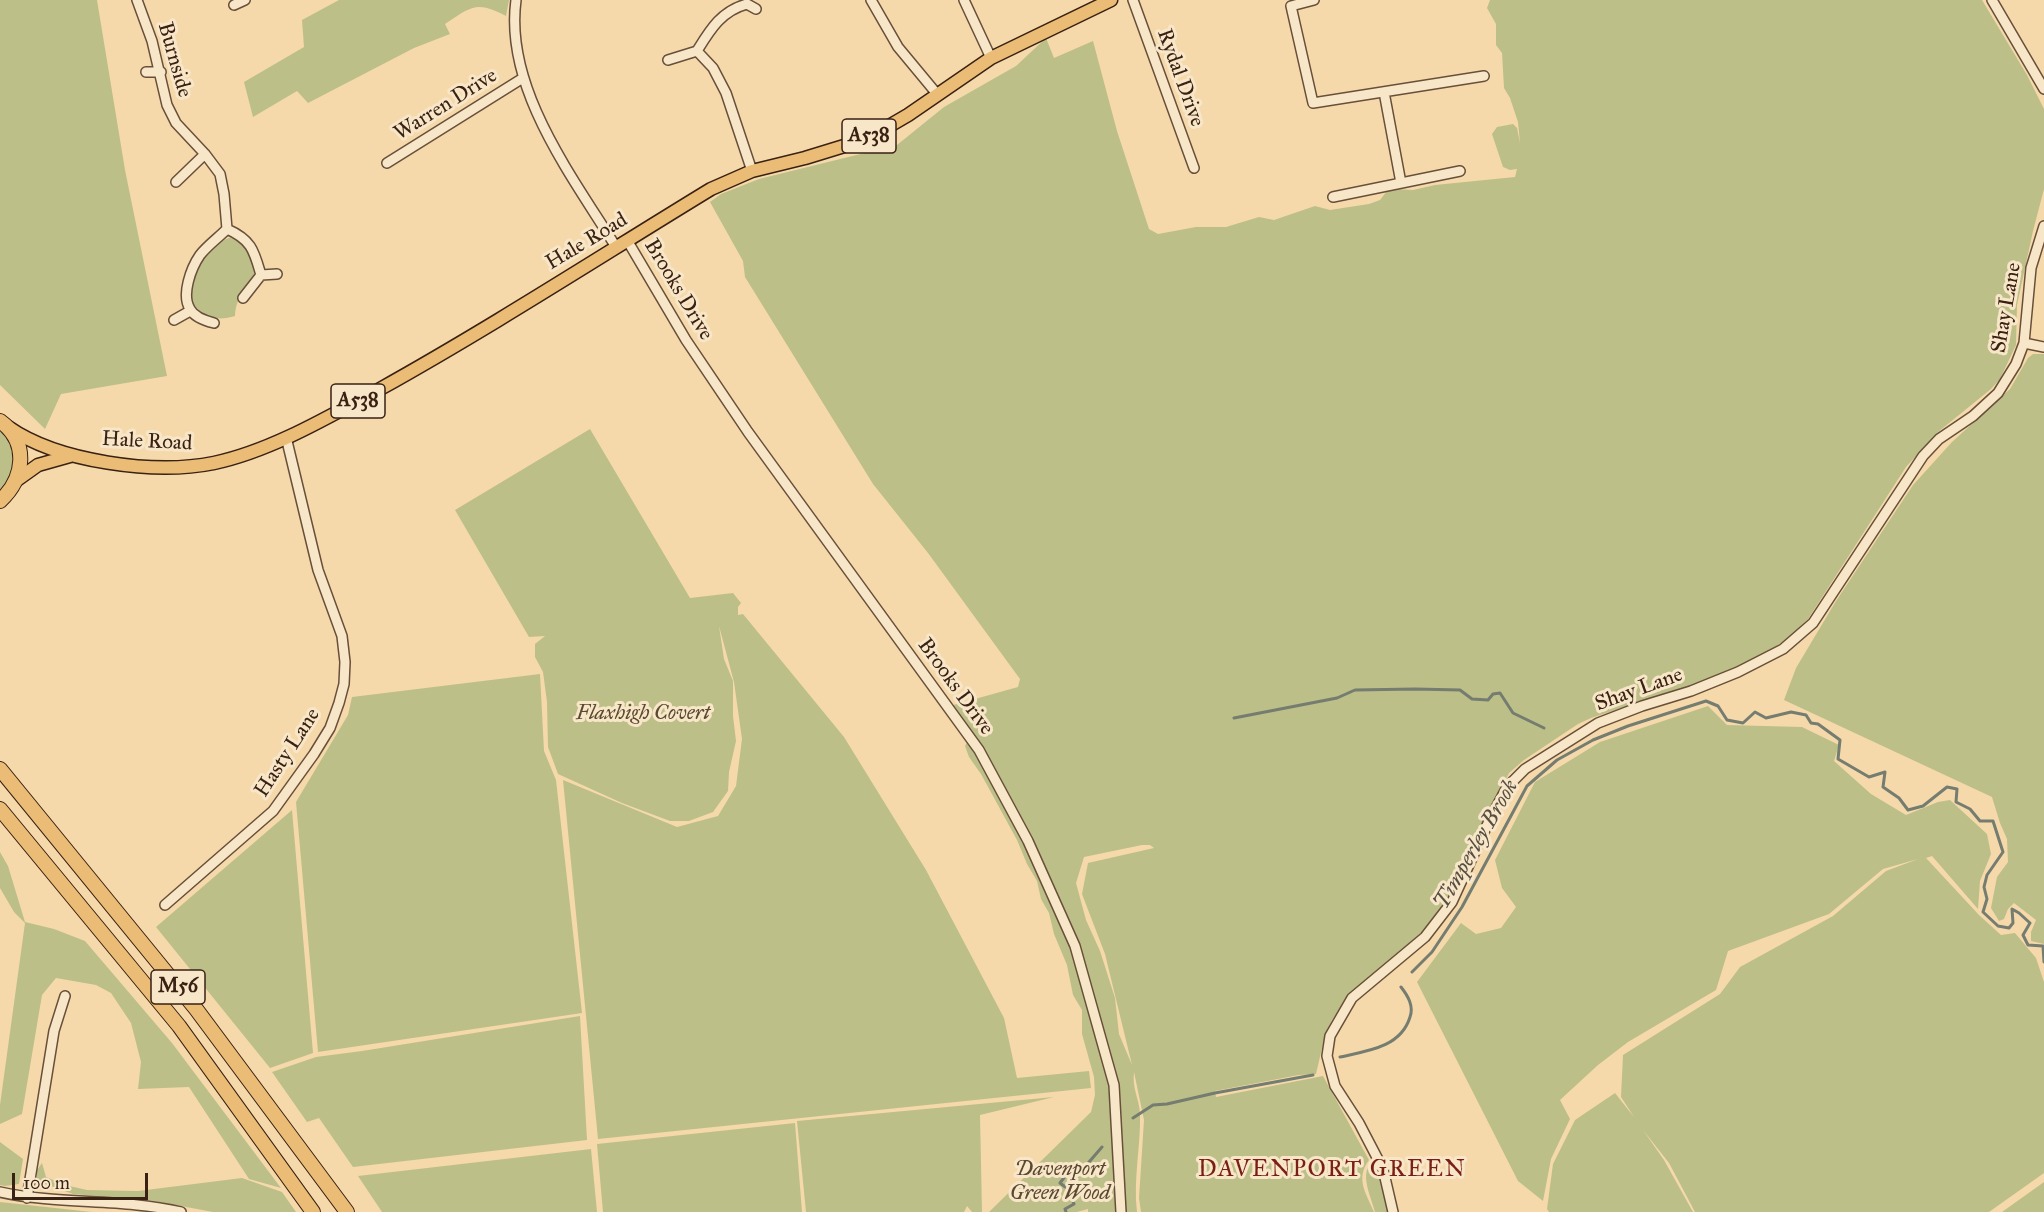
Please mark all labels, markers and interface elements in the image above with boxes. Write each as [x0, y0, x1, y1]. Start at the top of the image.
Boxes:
street label: Burnside [151, 20, 197, 100]
street label: Rydal Drive [1151, 26, 1209, 130]
street label: Warren Drive [390, 63, 502, 147]
road number: A538 [842, 119, 896, 153]
street label: Hale Road [542, 208, 632, 276]
street label: Brooks Drive [638, 235, 718, 345]
street label: Shay Lane [1987, 261, 2027, 355]
road number: A538 [331, 384, 385, 418]
street label: Hale Road [101, 427, 193, 457]
street label: Brooks Drive [911, 634, 999, 740]
street label: Shay Lane [1592, 663, 1686, 717]
park label: Flaxhigh Covert [576, 701, 710, 727]
street label: Hasty Lane [250, 704, 326, 802]
water label: Timperley Brook [1429, 776, 1525, 914]
road number: M56 [151, 970, 205, 1004]
district label: DAVENPORT GREEN [1198, 1156, 1466, 1184]
park label: Davenport Green Wood [1010, 1157, 1110, 1207]
scale bar [15, 1161, 152, 1199]
text: 100 m [23, 1172, 70, 1194]

